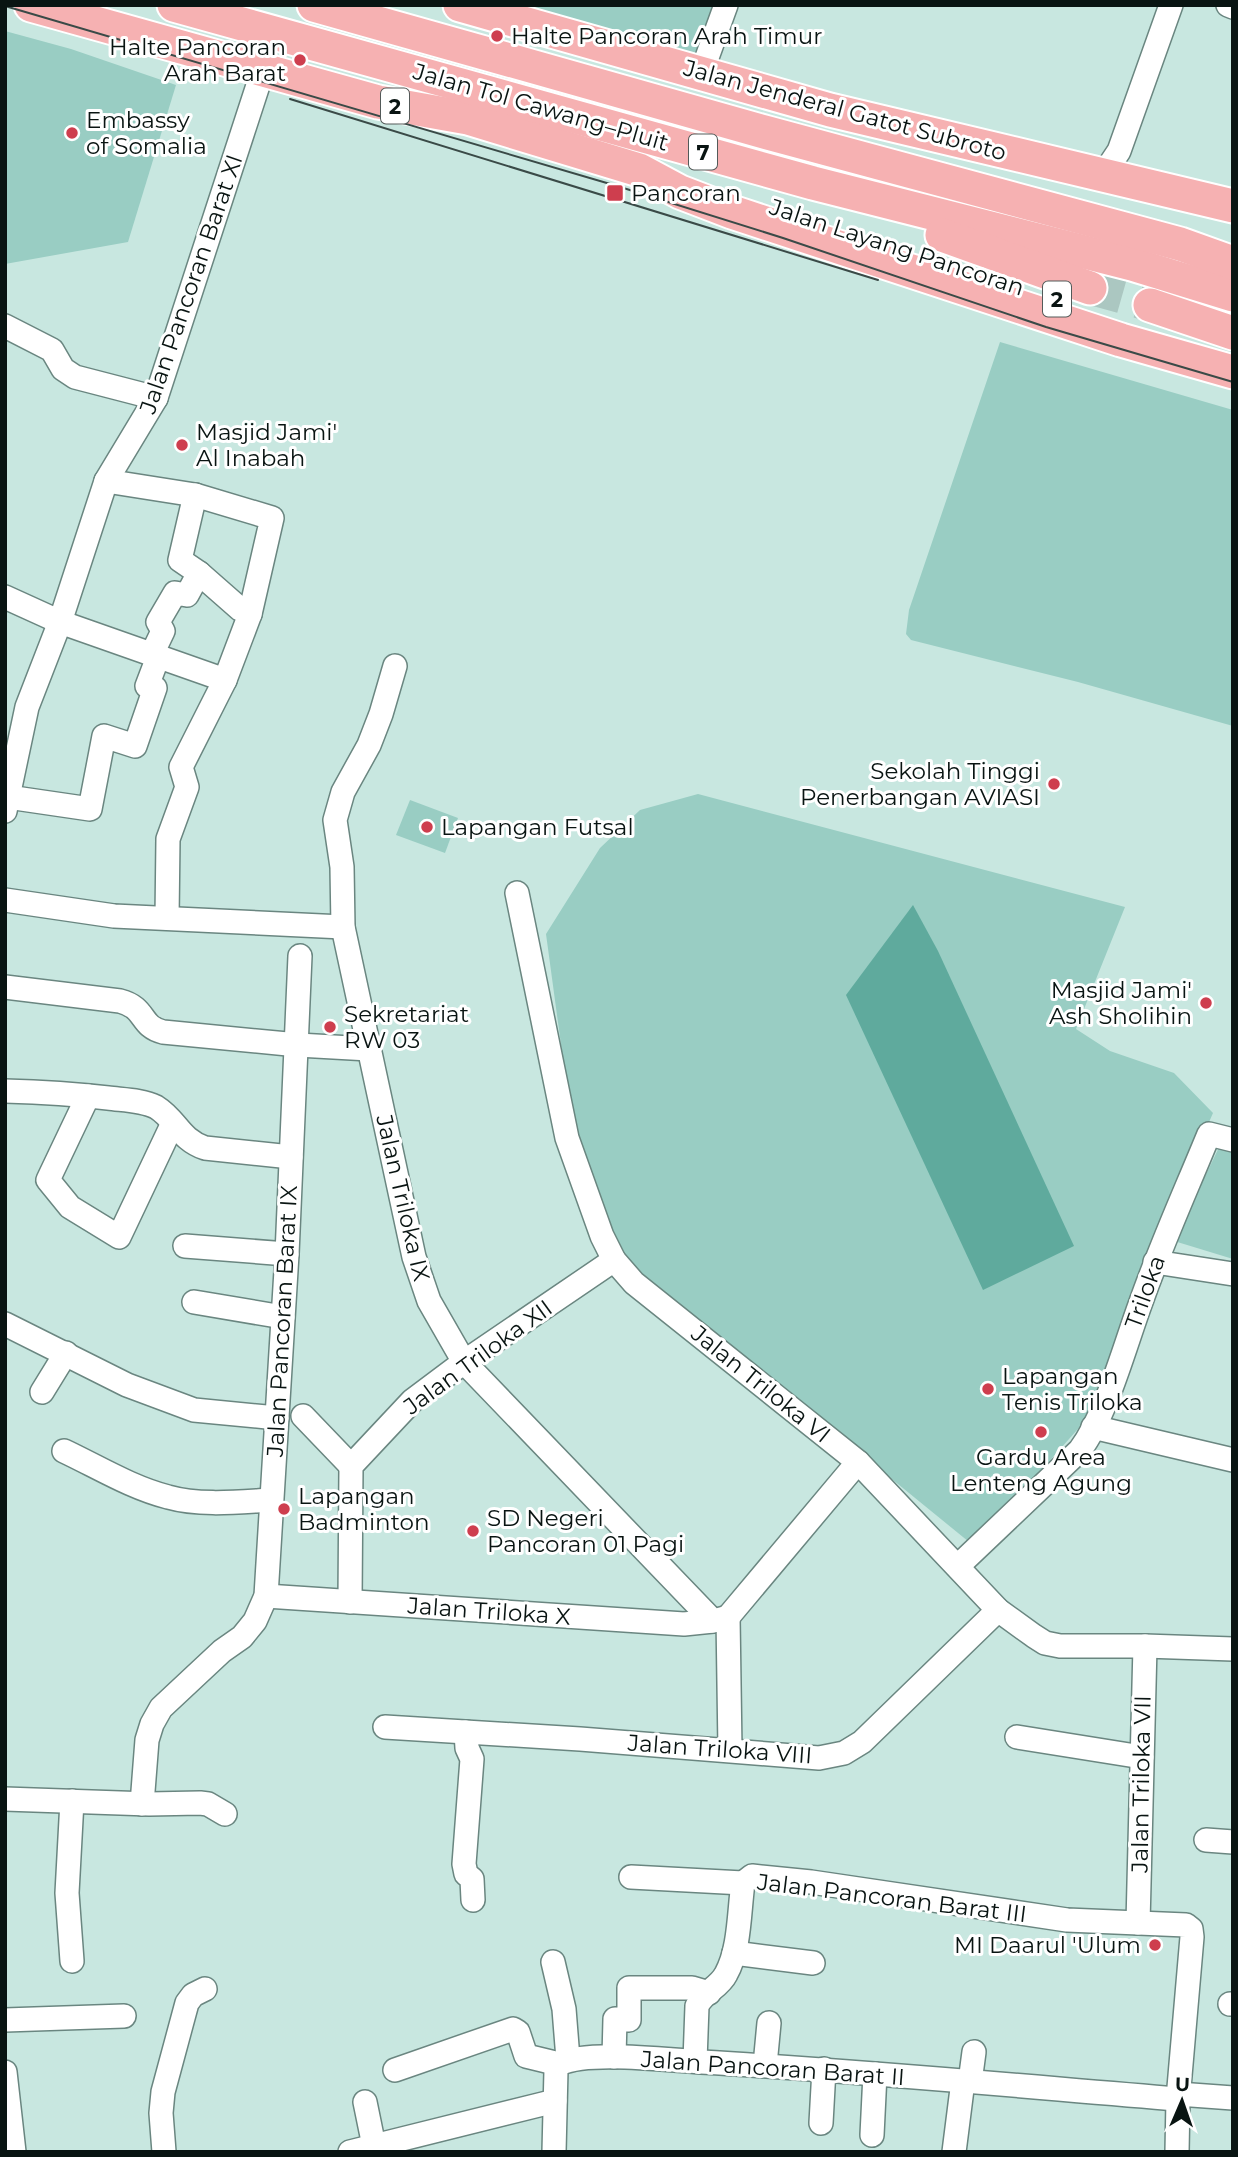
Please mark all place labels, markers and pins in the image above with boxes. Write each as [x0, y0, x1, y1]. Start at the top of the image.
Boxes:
place label: Halte Pancoran Arah Timur [511, 22, 822, 50]
marker: Halte Pancoran Arah Timur [489, 28, 505, 44]
place label: Halte Pancoran Arah Barat [109, 33, 286, 87]
marker: Halte Pancoran Arah Barat [292, 52, 308, 68]
place label: Embassy of Somalia [86, 106, 207, 160]
marker: Embassy of Somalia [64, 125, 80, 141]
place label: Pancoran [631, 179, 741, 207]
marker: Pancoran [605, 183, 625, 203]
place label: Masjid Jami' Al Inabah [196, 418, 337, 472]
marker: Masjid Jami' Al Inabah [174, 437, 190, 453]
place label: Sekolah Tinggi Penerbangan AVIASI [800, 757, 1040, 811]
marker: Sekolah Tinggi Penerbangan AVIASI [1046, 776, 1062, 792]
place label: Lapangan Futsal [441, 813, 634, 841]
marker: Lapangan Futsal [419, 819, 435, 835]
place label: Masjid Jami' Ash Sholihin [1049, 976, 1192, 1030]
marker: Masjid Jami' Ash Sholihin [1198, 995, 1214, 1011]
place label: Sekretariat RW 03 [344, 1000, 469, 1054]
marker: Sekretariat RW 03 [322, 1019, 338, 1035]
place label: Lapangan Tenis Triloka [1002, 1362, 1143, 1416]
marker: Lapangan Tenis Triloka [980, 1381, 996, 1397]
marker: Gardu Area Lenteng Agung [1033, 1424, 1049, 1440]
place label: Gardu Area Lenteng Agung [950, 1443, 1132, 1497]
place label: Lapangan Badminton [298, 1482, 430, 1536]
marker: Lapangan Badminton [276, 1501, 292, 1517]
place label: SD Negeri Pancoran 01 Pagi [487, 1504, 684, 1558]
marker: SD Negeri Pancoran 01 Pagi [465, 1523, 481, 1539]
place label: MI Daarul 'Ulum [954, 1931, 1141, 1959]
marker: MI Daarul 'Ulum [1147, 1937, 1163, 1953]

